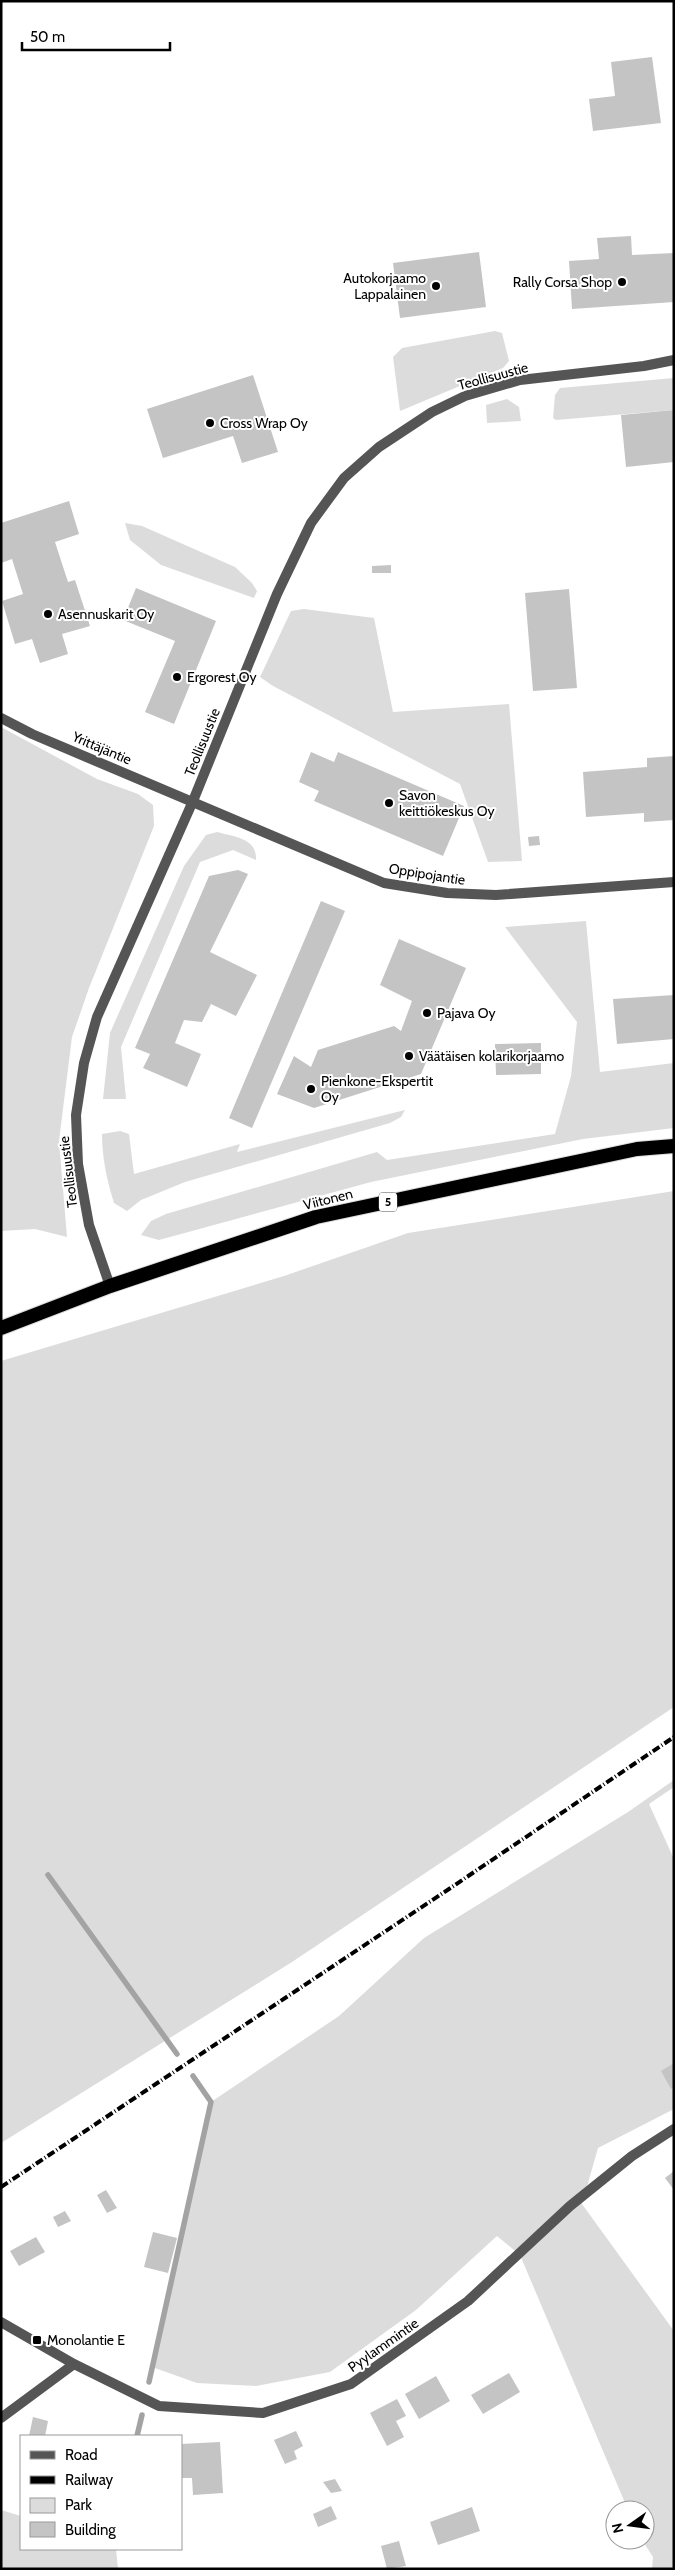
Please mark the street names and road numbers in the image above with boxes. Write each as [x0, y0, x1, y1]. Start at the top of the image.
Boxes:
street label: Teollisuustie [456, 358, 530, 394]
street label: Teollisuustie [180, 705, 224, 779]
street label: Yrittäjäntie [69, 727, 134, 769]
street label: Oppipojantie [388, 859, 466, 889]
street label: Teollisuustie [55, 1135, 81, 1209]
street label: Viitonen [301, 1184, 355, 1214]
road number: 5 [379, 1192, 397, 1212]
street label: Pyylammintie [344, 2314, 422, 2376]

